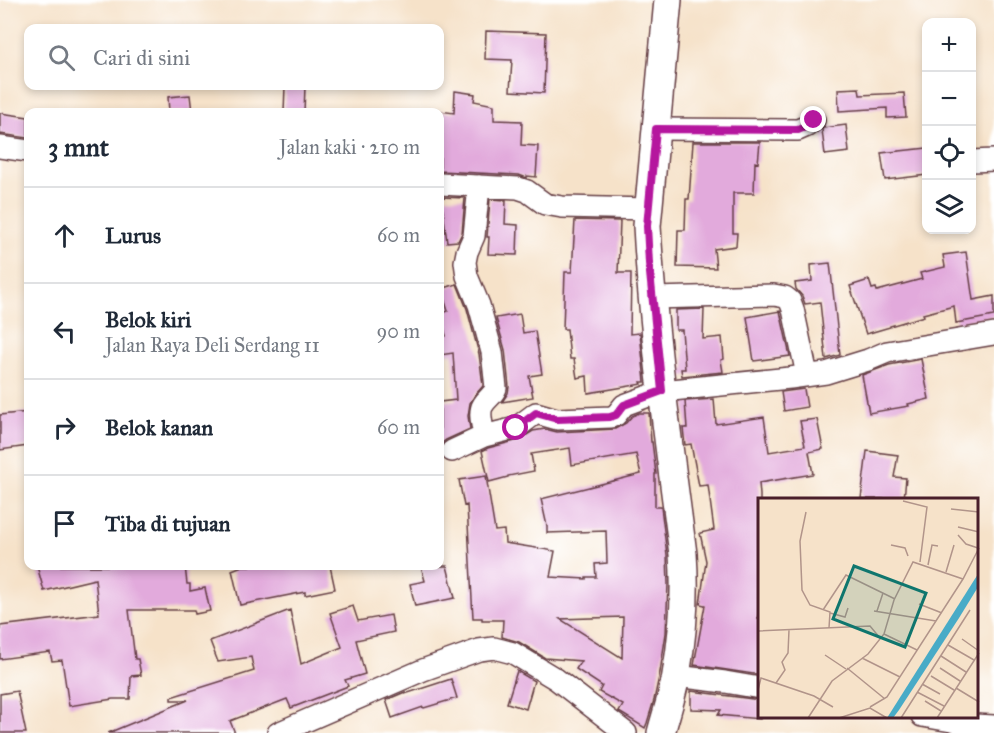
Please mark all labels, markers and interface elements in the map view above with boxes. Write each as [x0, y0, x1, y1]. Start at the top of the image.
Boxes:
map controls [922, 18, 976, 234]
button: + [922, 18, 976, 72]
search box [24, 24, 444, 90]
icon: search [45, 41, 78, 74]
text: Cari di sini [93, 44, 190, 71]
button: − [922, 72, 976, 126]
route end [800, 106, 826, 132]
button: locate [922, 126, 976, 180]
text: 3 mnt [48, 131, 109, 163]
text: Jalan kaki · 210 m [279, 135, 420, 159]
button: layers [922, 180, 976, 234]
icon: ahead [48, 219, 81, 252]
text: Lurus [105, 222, 161, 249]
text: 60 m [377, 223, 420, 247]
text: Belok kiri [105, 306, 191, 333]
icon: left [48, 315, 81, 348]
text: 90 m [377, 319, 420, 343]
text: Jalan Raya Deli Serdang 11 [105, 333, 320, 357]
icon: right [48, 411, 81, 444]
text: Belok kanan [105, 414, 213, 441]
route start [502, 414, 528, 440]
text: 60 m [377, 415, 420, 439]
inset map [758, 498, 979, 718]
icon: arrive [48, 507, 81, 540]
text: Tiba di tujuan [105, 510, 230, 537]

